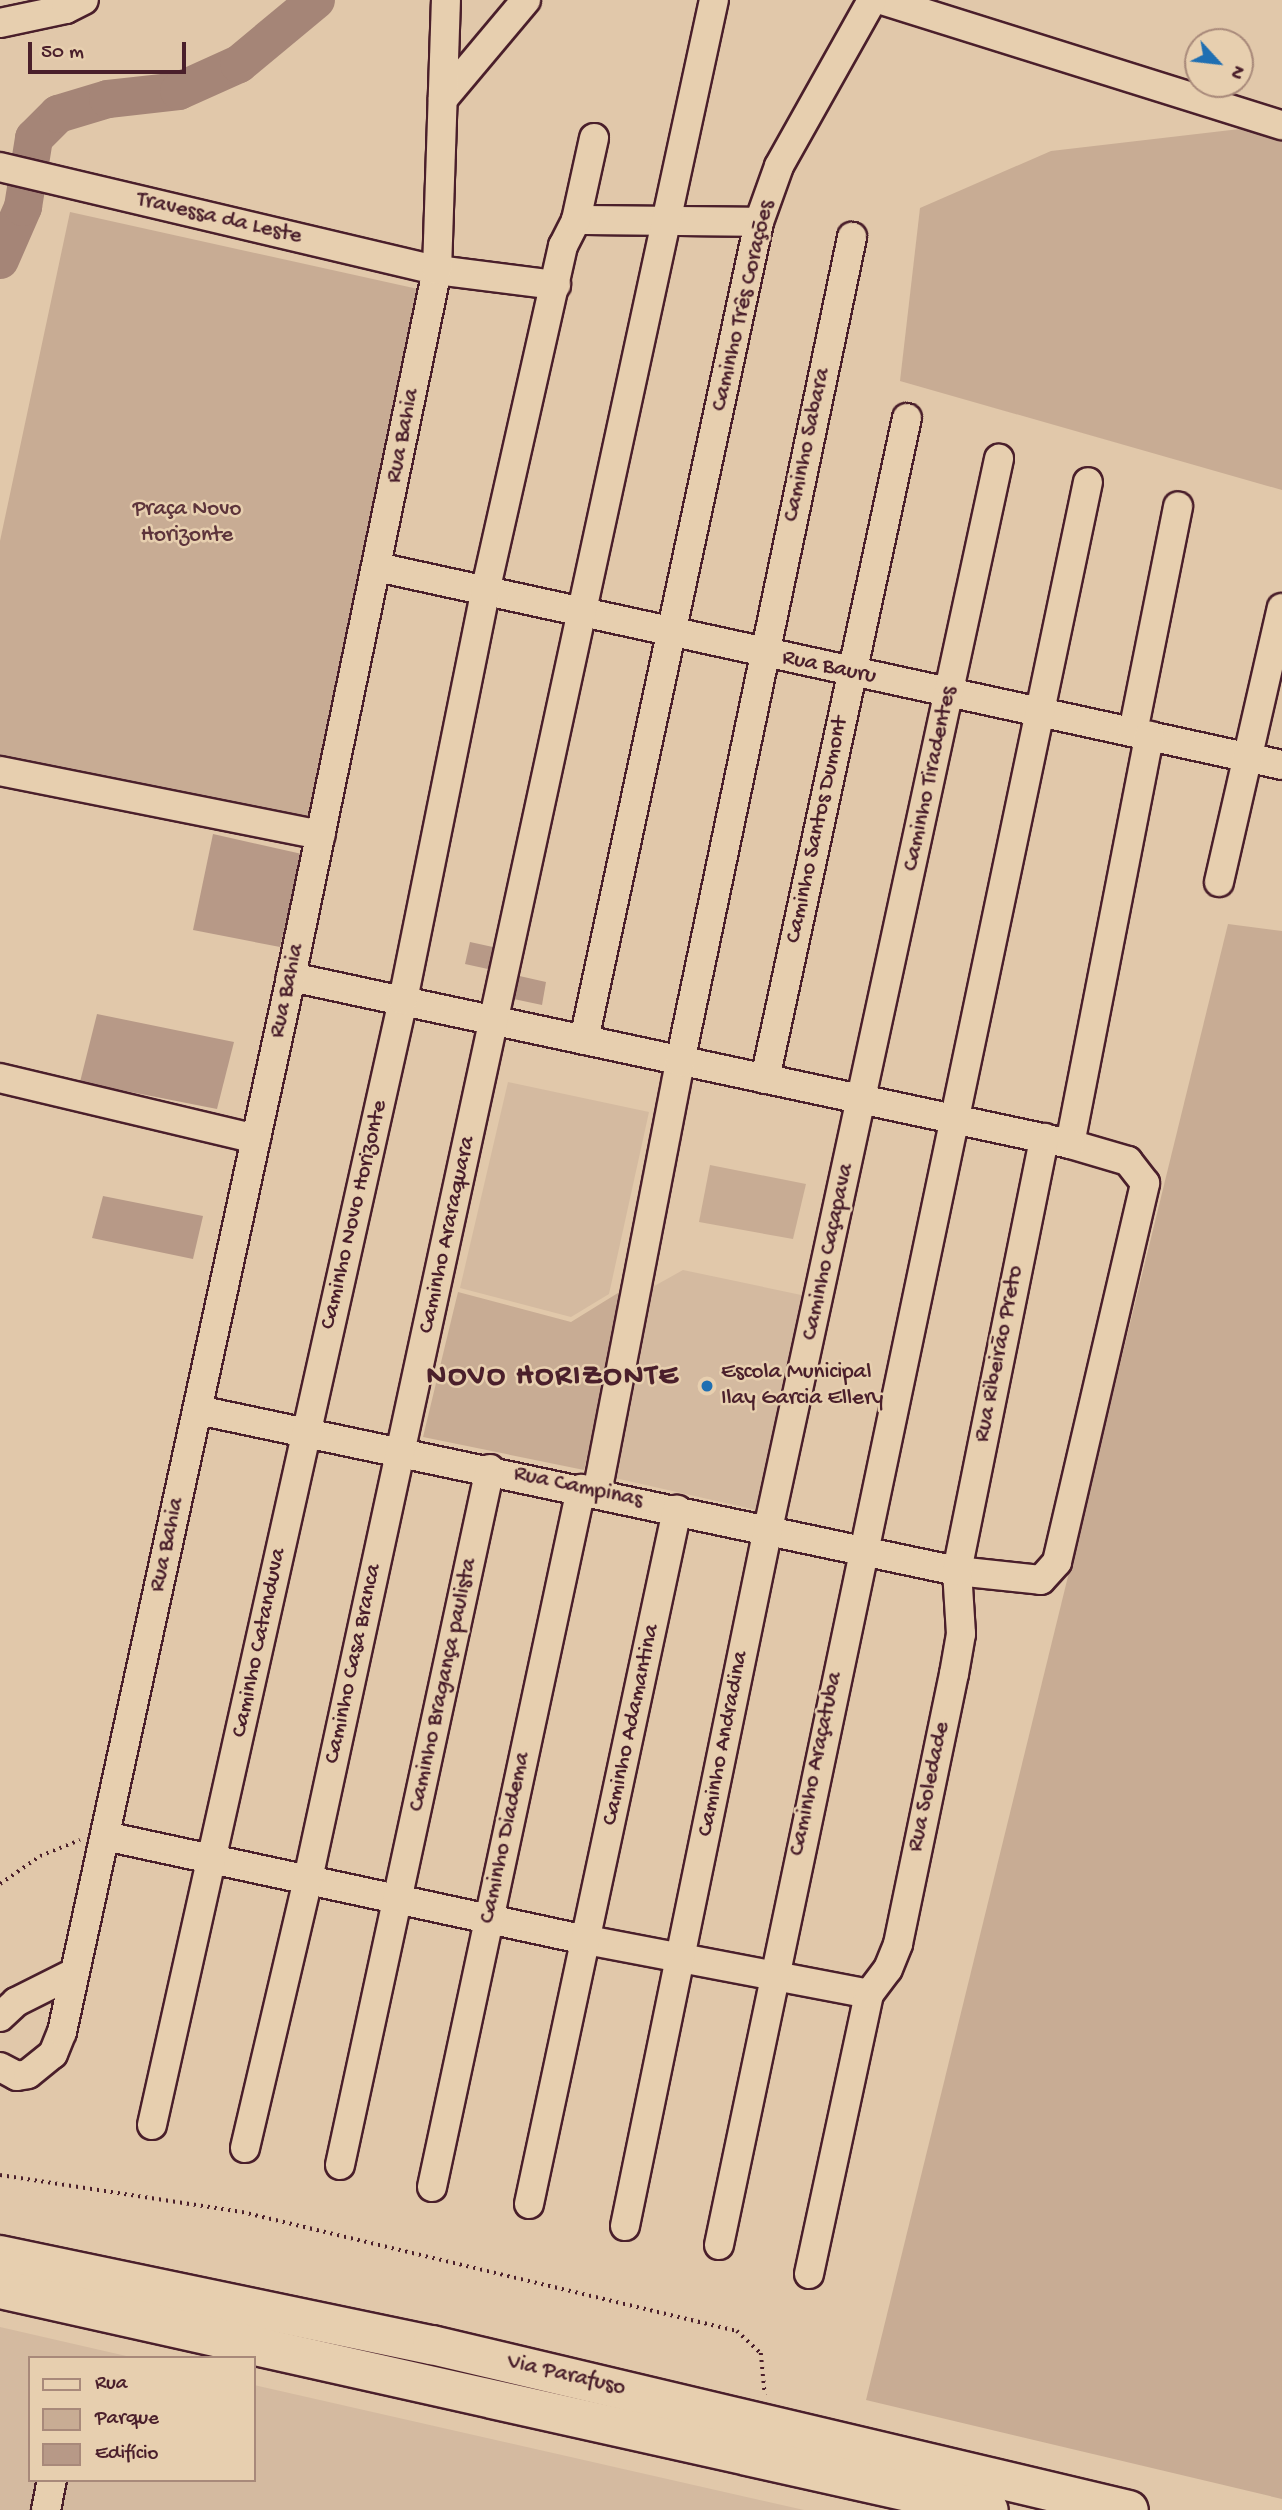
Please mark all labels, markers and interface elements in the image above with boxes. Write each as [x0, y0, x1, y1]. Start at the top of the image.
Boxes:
scale bar [32, 28, 189, 72]
north arrow [1184, 28, 1254, 98]
text: 50 m [41, 41, 84, 66]
text: N [1223, 61, 1249, 83]
street label: Travessa da Leste [134, 187, 304, 251]
street label: Caminho Três Corações [706, 198, 782, 414]
street label: Caminho Sabara [778, 366, 838, 524]
street label: Rua Bahia [381, 386, 427, 486]
park label: Praça Novo Horizonte [133, 496, 241, 550]
street label: Rua Bauru [780, 645, 878, 691]
street label: Caminho Tiradentes [898, 684, 964, 874]
street label: Caminho Santos Dumont [780, 714, 856, 946]
street label: Rua Bahia [265, 941, 311, 1041]
street label: Caminho Novo Horizonte [315, 1098, 395, 1332]
street label: Caminho Araraquara [414, 1134, 482, 1336]
street label: Caminho Caçapava [797, 1161, 861, 1343]
street label: Rua Ribeirão Preto [969, 1263, 1031, 1445]
place label: Escola Municipal Ilay Garcia Ellery [721, 1359, 883, 1413]
district label: NOVO HORIZONTE [428, 1360, 678, 1396]
marker: Escola Municipal Ilay Garcia Ellery [699, 1378, 715, 1394]
street label: Rua Campinas [511, 1461, 645, 1515]
street label: Rua Bahia [145, 1495, 191, 1595]
street label: Caminho Catanduva [226, 1546, 294, 1740]
street label: Caminho Bragança paulista [404, 1556, 484, 1814]
street label: Caminho Casa Branca [319, 1562, 389, 1766]
street label: Caminho Adamantina [597, 1622, 667, 1828]
street label: Caminho Andradina [692, 1649, 756, 1839]
street label: Caminho Araçatuba [784, 1669, 850, 1859]
street label: Rua Soledade [903, 1719, 957, 1855]
street label: Caminho Diadema [474, 1750, 538, 1926]
street label: Via Parafuso [504, 2349, 628, 2403]
legend [28, 2356, 256, 2482]
text: Rua [95, 2372, 128, 2397]
text: Parque [95, 2407, 159, 2432]
text: Edifício [95, 2442, 159, 2467]

